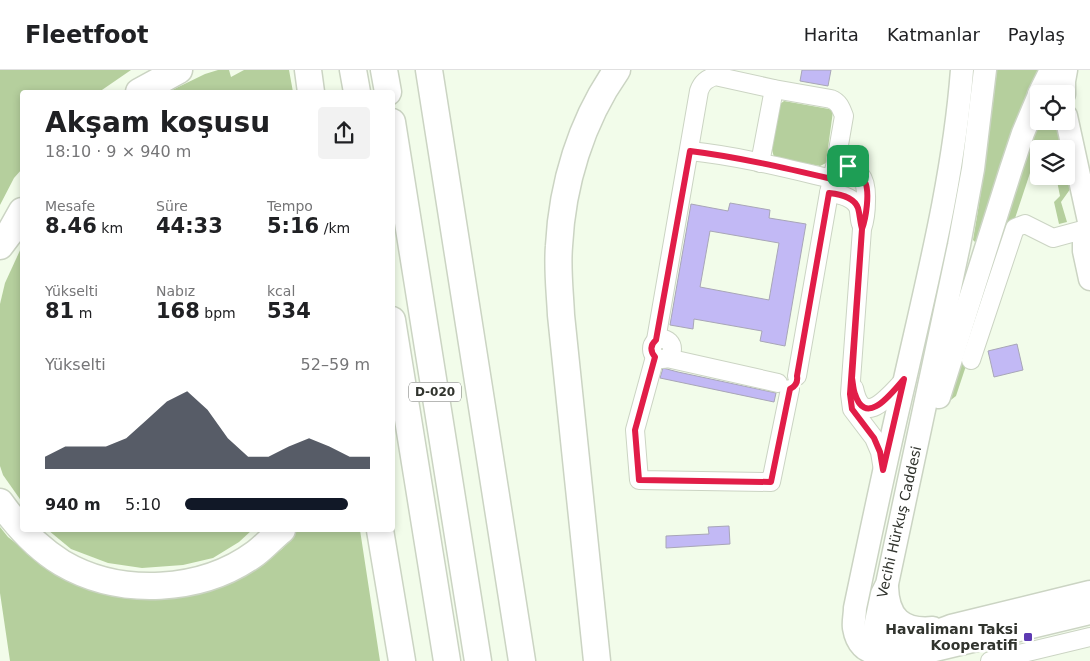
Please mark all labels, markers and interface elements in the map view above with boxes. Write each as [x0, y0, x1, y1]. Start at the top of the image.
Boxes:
text: Fleetfoot [25, 21, 149, 49]
text: Harita [804, 24, 859, 45]
text: Katmanlar [887, 24, 980, 45]
text: Paylaş [1008, 24, 1065, 45]
map controls [1030, 85, 1075, 185]
button: locate [1030, 85, 1075, 130]
text: Akşam koşusu [45, 106, 270, 139]
button: share [318, 107, 370, 159]
button: layers [1030, 140, 1075, 185]
text: 18:10 · 9 × 940 m [45, 142, 191, 161]
pin [827, 145, 869, 187]
icon: arrive [834, 152, 862, 180]
text: Mesafe [45, 198, 95, 214]
text: Süre [156, 198, 188, 214]
text: Tempo [267, 198, 313, 214]
text: 8.46 [45, 214, 97, 238]
text: 44:33 [156, 214, 223, 238]
text: 5:16 [267, 214, 319, 238]
text: km [97, 220, 123, 236]
text: /km [319, 220, 350, 236]
text: Yükselti [45, 283, 98, 299]
text: Nabız [156, 283, 195, 299]
text: kcal [267, 283, 295, 299]
text: 81 [45, 299, 74, 323]
text: 168 [156, 299, 200, 323]
text: 534 [267, 299, 311, 323]
text: m [74, 305, 92, 321]
text: bpm [200, 305, 236, 321]
text: Yükselti [45, 355, 106, 374]
text: 52–59 m [301, 355, 370, 374]
road number: D-020 [409, 383, 461, 402]
street label: Vecihi Hürkuş Caddesi [874, 445, 924, 599]
text: 940 m [45, 495, 101, 514]
text: 5:10 [125, 495, 161, 514]
place label: Havalimanı Taksi Kooperatifi [885, 621, 1018, 653]
marker: Havalimanı Taksi Kooperatifi [1022, 631, 1034, 643]

